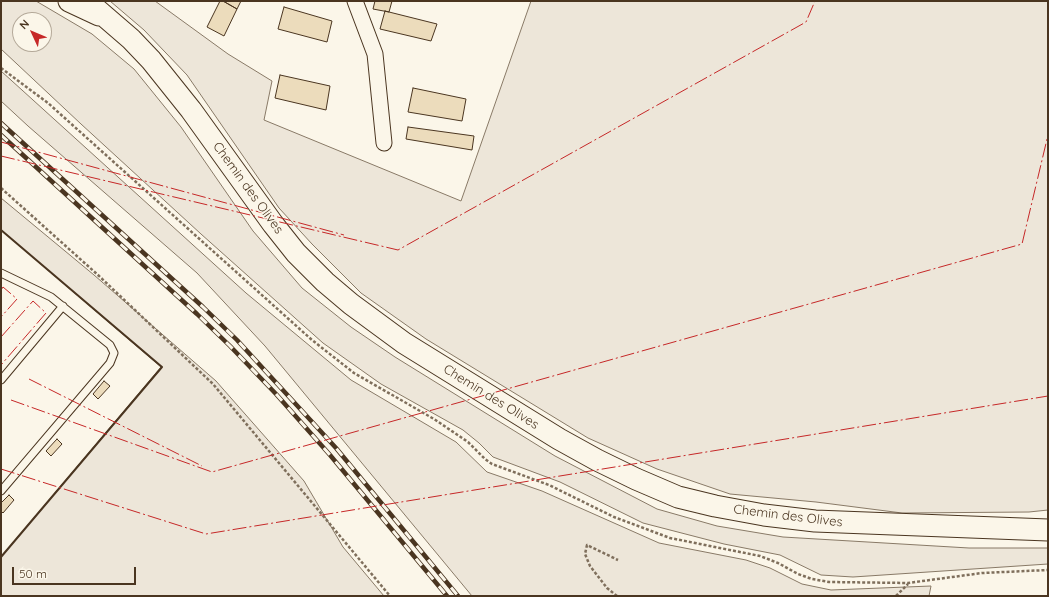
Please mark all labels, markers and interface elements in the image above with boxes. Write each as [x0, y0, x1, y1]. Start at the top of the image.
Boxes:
north arrow [12, 12, 52, 52]
text: N [16, 17, 32, 32]
street label: Chemin des Olives [209, 139, 287, 237]
street label: Chemin des Olives [440, 361, 542, 433]
street label: Chemin des Olives [733, 502, 843, 530]
scale bar [14, 559, 138, 585]
text: 50 m [19, 566, 47, 581]

